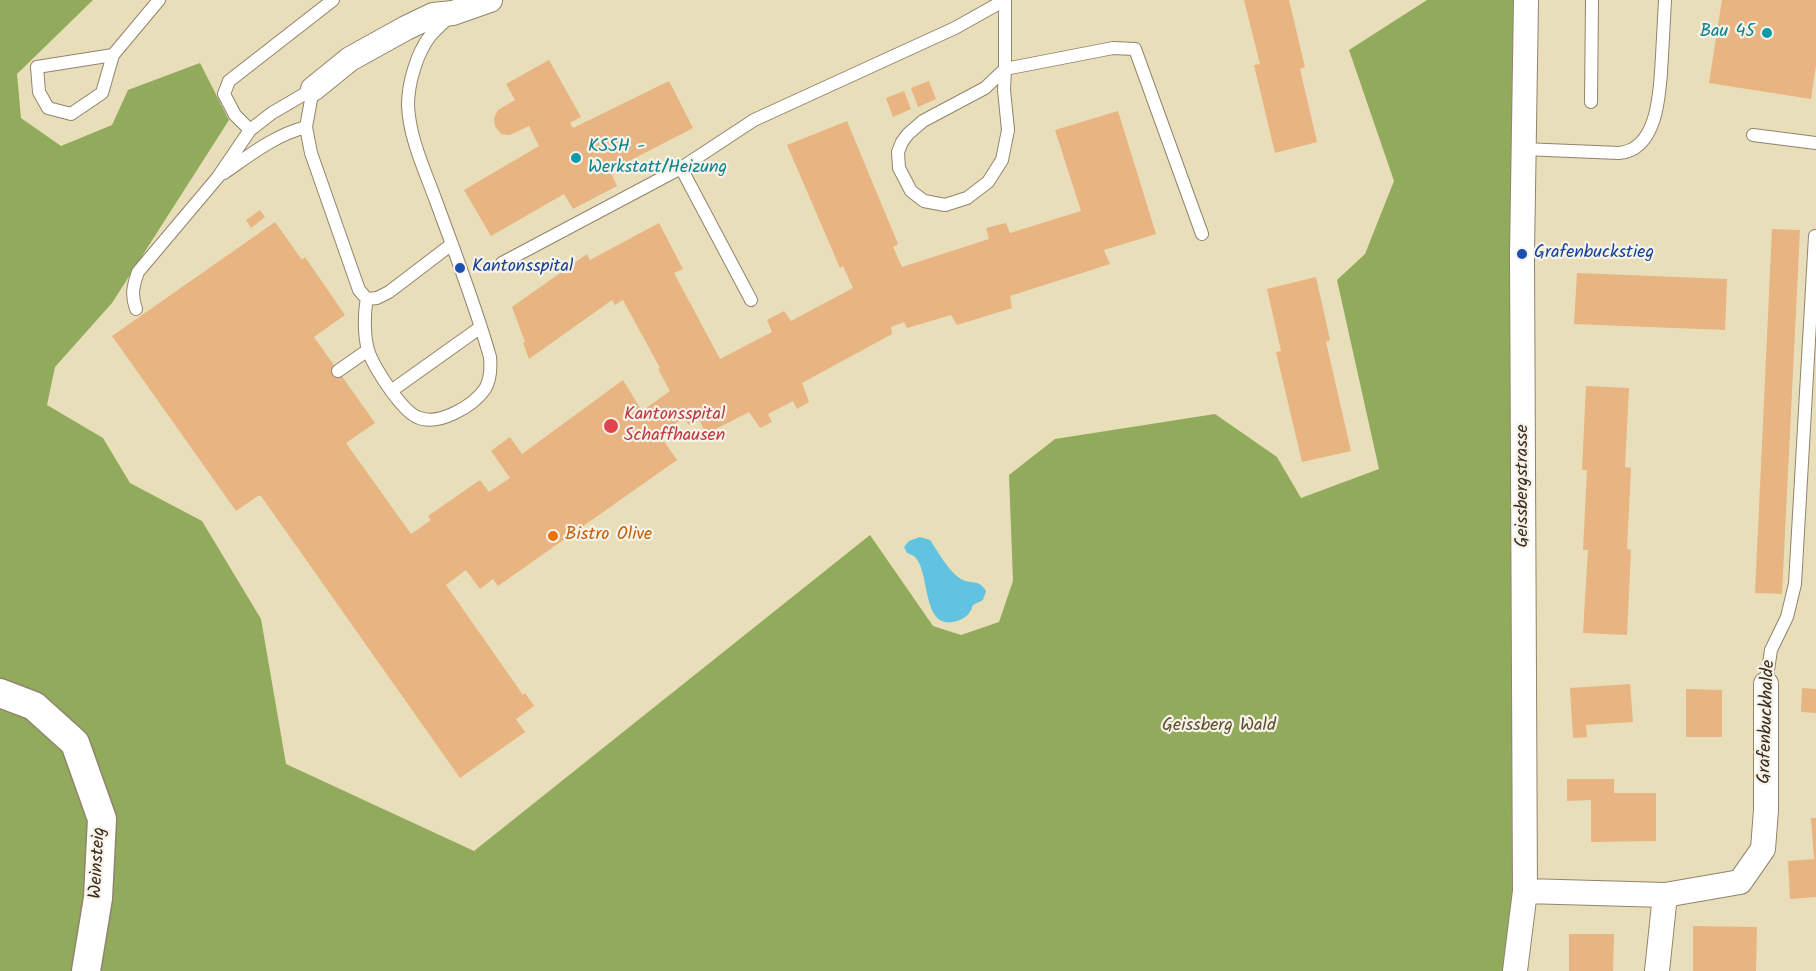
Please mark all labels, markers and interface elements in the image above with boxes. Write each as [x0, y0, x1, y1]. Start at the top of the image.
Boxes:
place label: Bau 45 [1700, 22, 1755, 44]
marker: Bau 45 [1760, 26, 1774, 40]
place label: KSSH - Werkstatt/Heizung [588, 137, 727, 180]
marker: KSSH - Werkstatt/Heizung [569, 151, 583, 165]
place label: Grafenbuckstieg [1534, 243, 1654, 265]
marker: Grafenbuckstieg [1515, 247, 1529, 261]
place label: Kantonsspital [472, 257, 573, 279]
marker: Kantonsspital [453, 261, 467, 275]
place label: Kantonsspital Schaffhausen [624, 405, 725, 448]
marker: Kantonsspital Schaffhausen [602, 417, 620, 435]
street label: Geissbergstrasse [1513, 424, 1535, 548]
place label: Bistro Olive [565, 525, 652, 547]
marker: Bistro Olive [546, 529, 560, 543]
street label: Grafenbuckhalde [1755, 660, 1781, 784]
park label: Geissberg Wald [1162, 716, 1276, 738]
street label: Weinsteig [86, 827, 112, 899]

